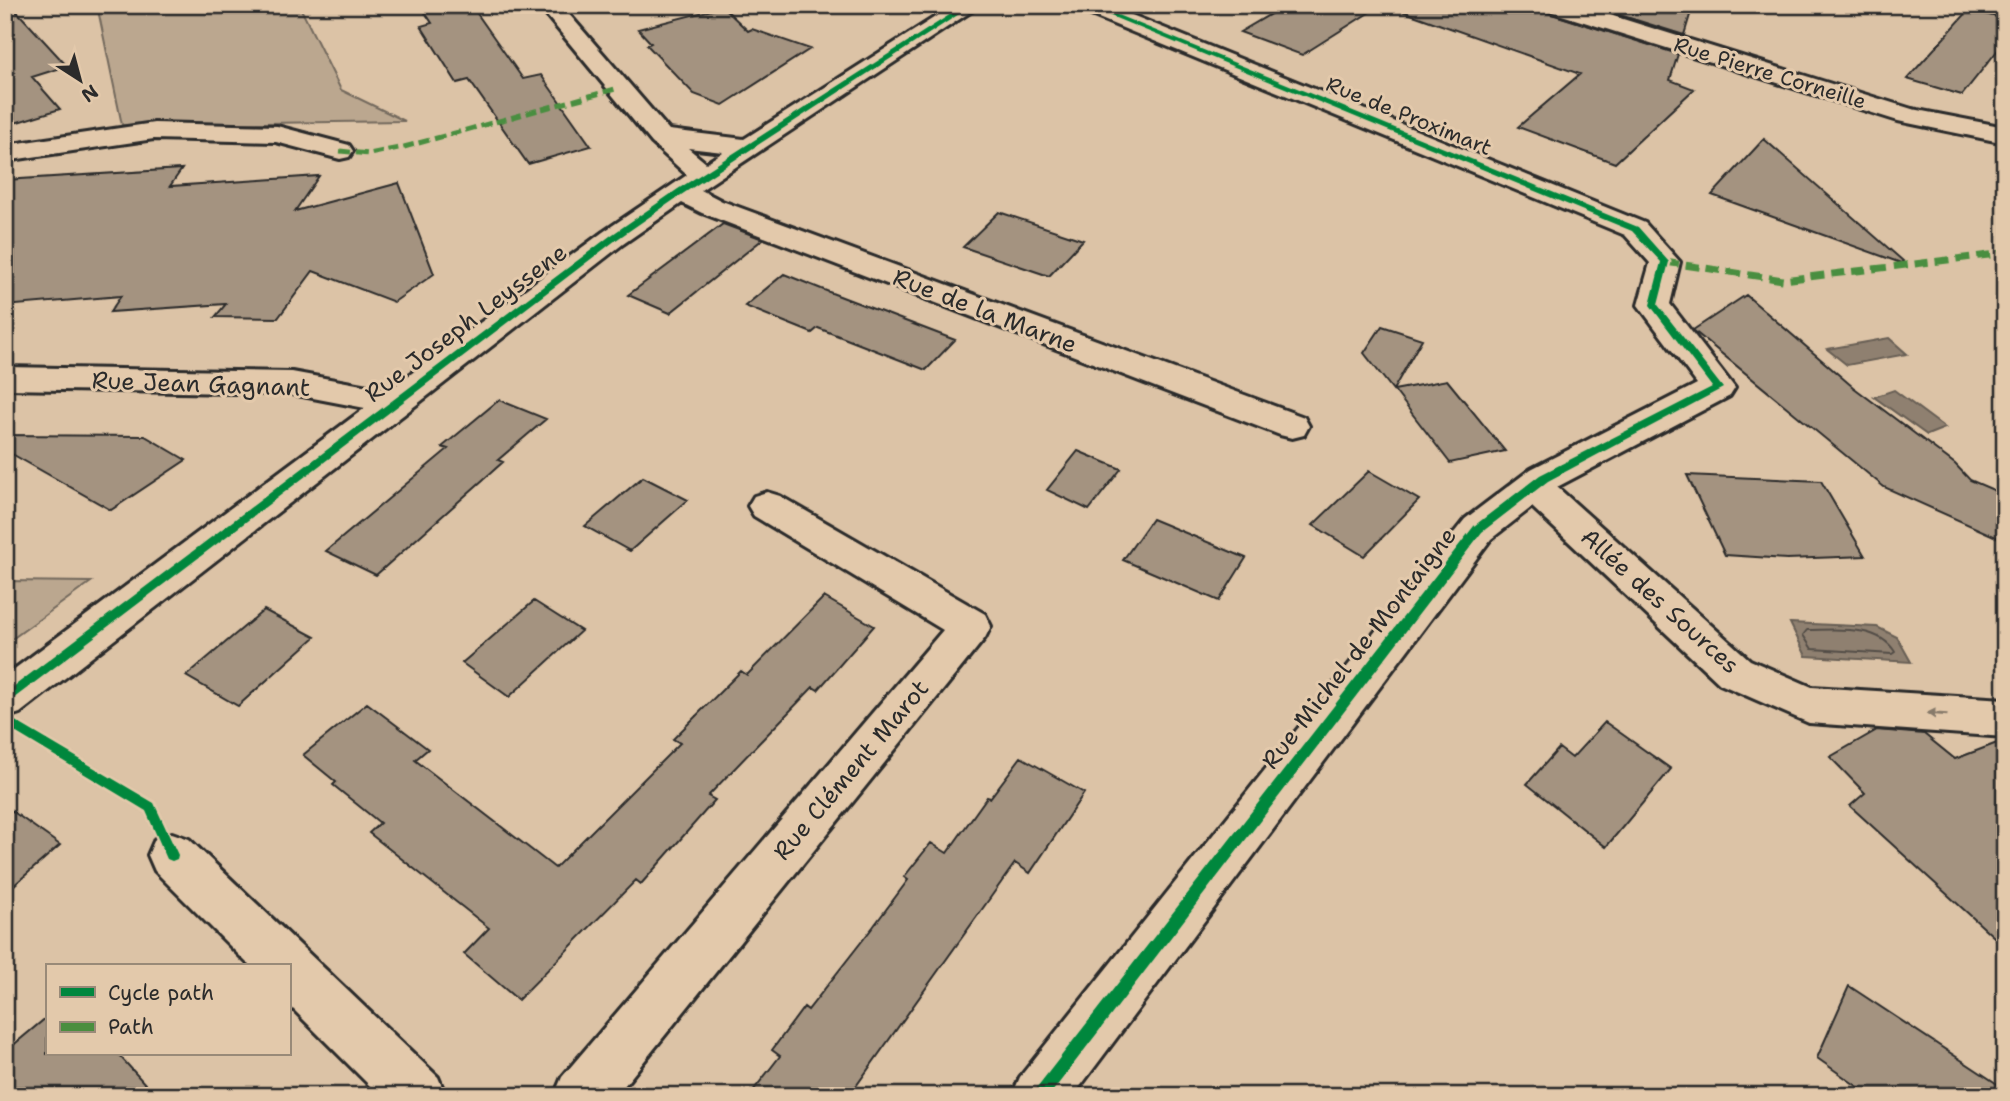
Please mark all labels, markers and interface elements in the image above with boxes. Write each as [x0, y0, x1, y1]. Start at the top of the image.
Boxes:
street label: Rue Pierre Corneille [1670, 30, 1870, 116]
north arrow [46, 46, 116, 116]
street label: Rue de Proximart [1322, 70, 1496, 162]
text: N [76, 79, 103, 108]
street label: Rue Joseph Leyssene [358, 236, 574, 410]
street label: Rue de la Marne [888, 261, 1082, 361]
street label: Rue Jean Gagnant [91, 364, 311, 404]
street label: Rue Michel de Montaigne [1254, 520, 1464, 776]
street label: Allée des Sources [1574, 521, 1746, 681]
street label: Rue Clément Marot [766, 673, 936, 867]
one-way arrow [1925, 708, 1947, 719]
legend [46, 964, 290, 1056]
text: Cycle path [108, 979, 214, 1007]
text: Path [108, 1013, 154, 1041]

